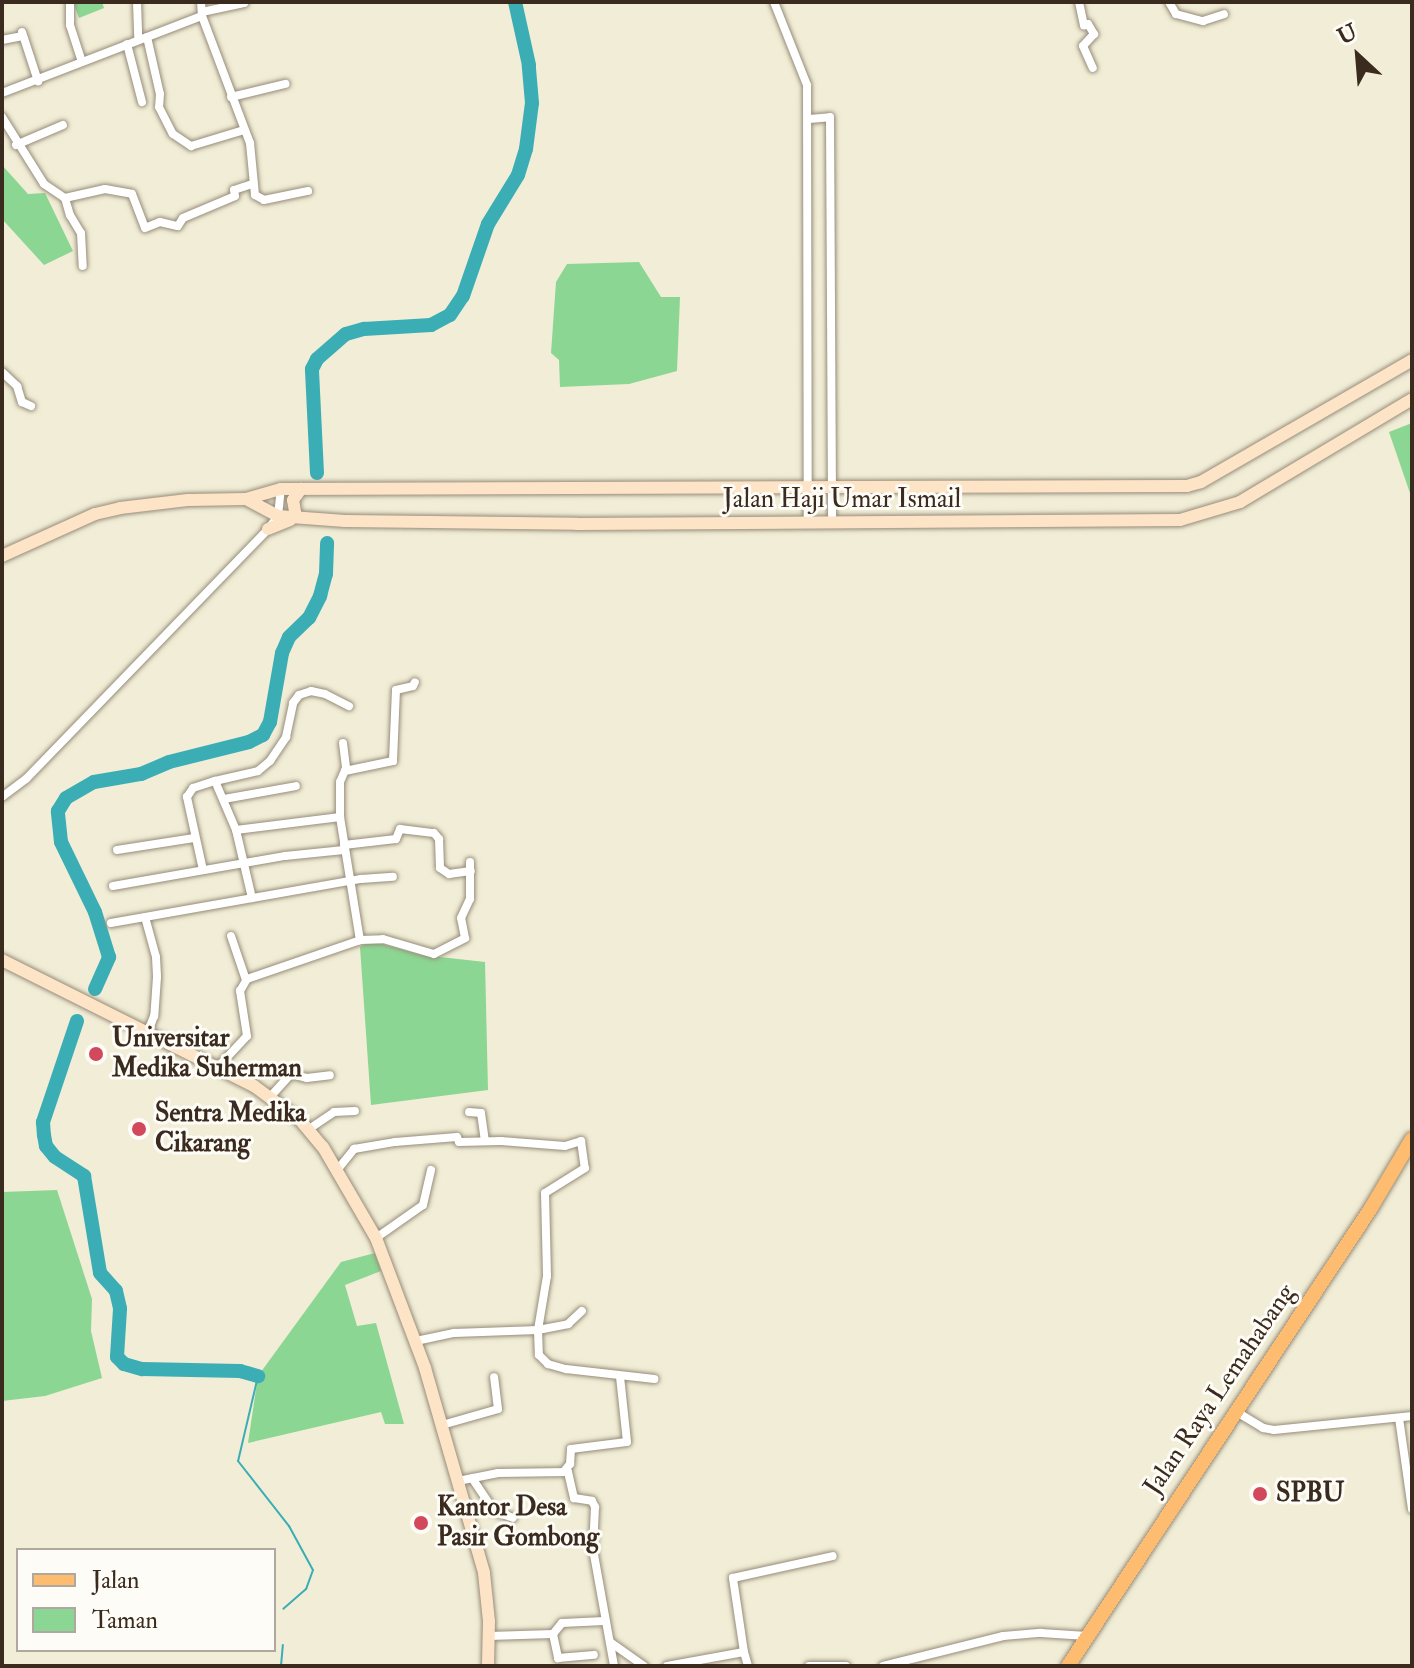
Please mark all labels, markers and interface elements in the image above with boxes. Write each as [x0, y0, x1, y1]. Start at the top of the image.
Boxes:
north arrow [1318, 16, 1398, 96]
text: U [1333, 18, 1362, 51]
street label: Jalan Haji Umar Ismail [723, 484, 961, 516]
place label: Universitar Medika Suherman [112, 1023, 302, 1084]
marker: Universitar Medika Suherman [87, 1045, 105, 1063]
place label: Sentra Medika Cikarang [155, 1098, 306, 1160]
marker: Sentra Medika Cikarang [130, 1120, 148, 1138]
street label: Jalan Raya Lemahabang [1138, 1278, 1302, 1502]
place label: SPBU [1276, 1478, 1344, 1510]
marker: SPBU [1251, 1485, 1269, 1503]
place label: Kantor Desa Pasir Gombong [437, 1492, 599, 1554]
marker: Kantor Desa Pasir Gombong [412, 1514, 430, 1532]
legend [16, 1548, 276, 1652]
text: Jalan [92, 1565, 139, 1596]
text: Taman [92, 1605, 158, 1636]

